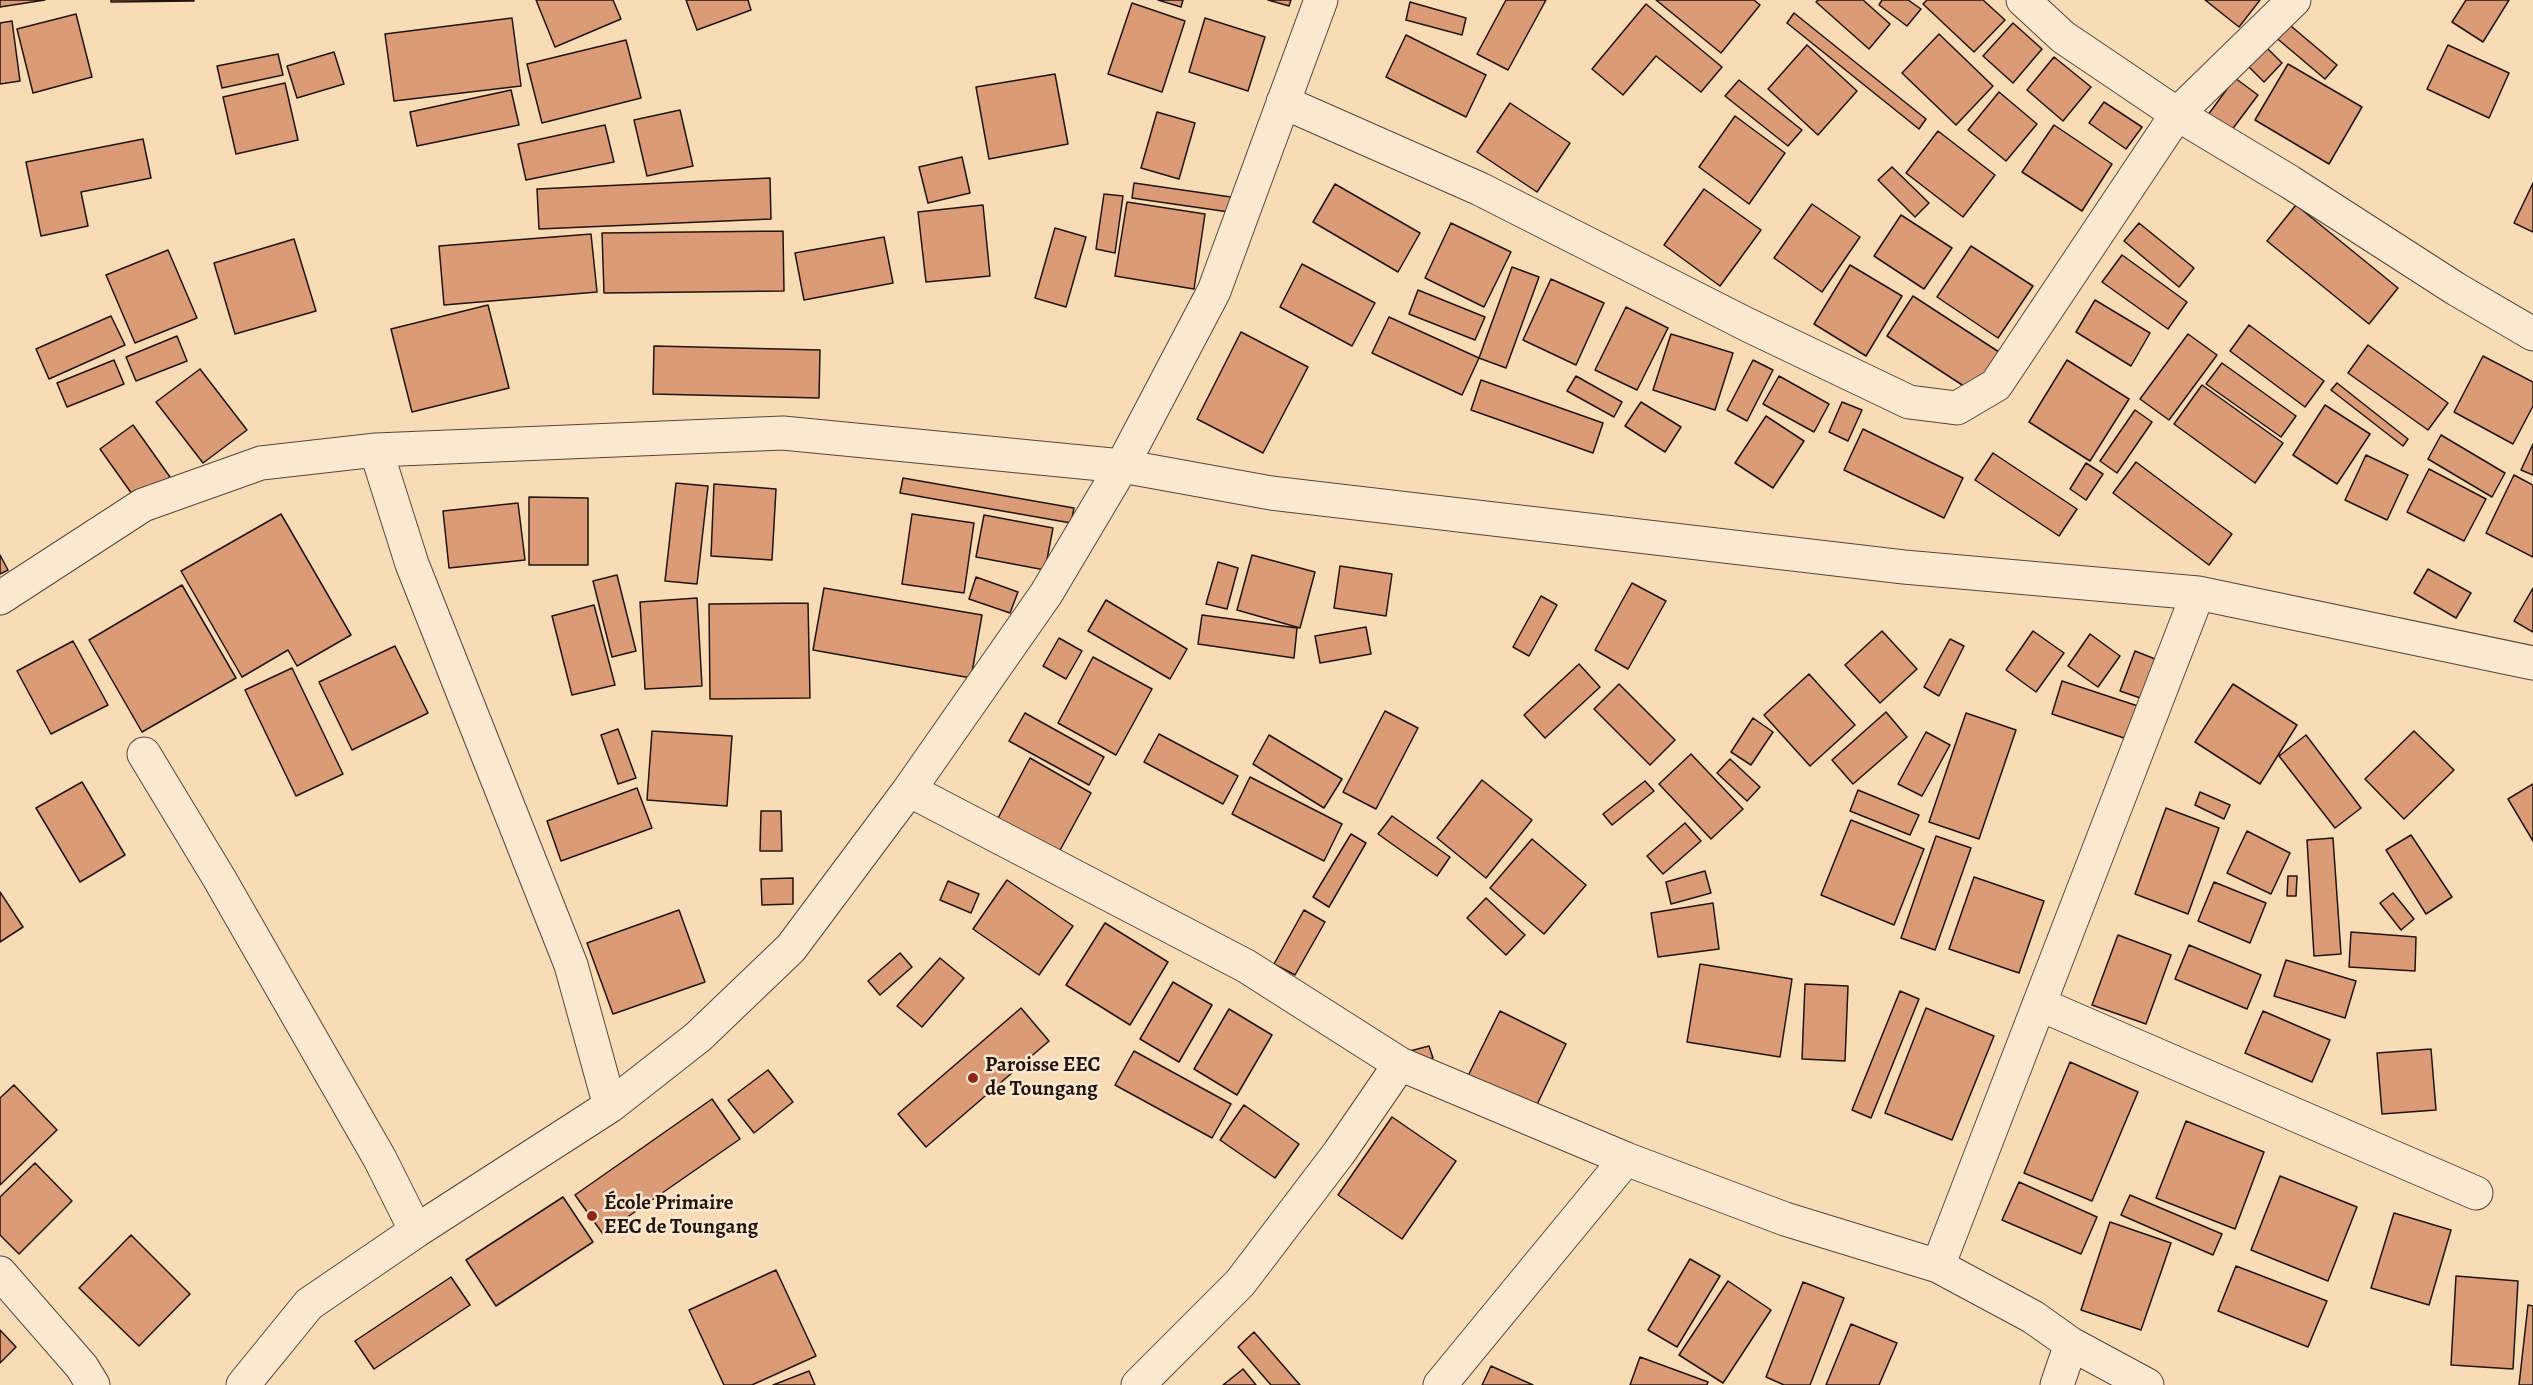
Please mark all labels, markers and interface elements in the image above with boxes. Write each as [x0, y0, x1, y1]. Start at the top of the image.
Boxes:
place label: Paroisse EEC de Toungang [985, 1053, 1100, 1103]
marker: Paroisse EEC de Toungang [966, 1071, 980, 1085]
place label: École Primaire EEC de Toungang [604, 1191, 758, 1241]
marker: École Primaire EEC de Toungang [585, 1209, 599, 1223]

